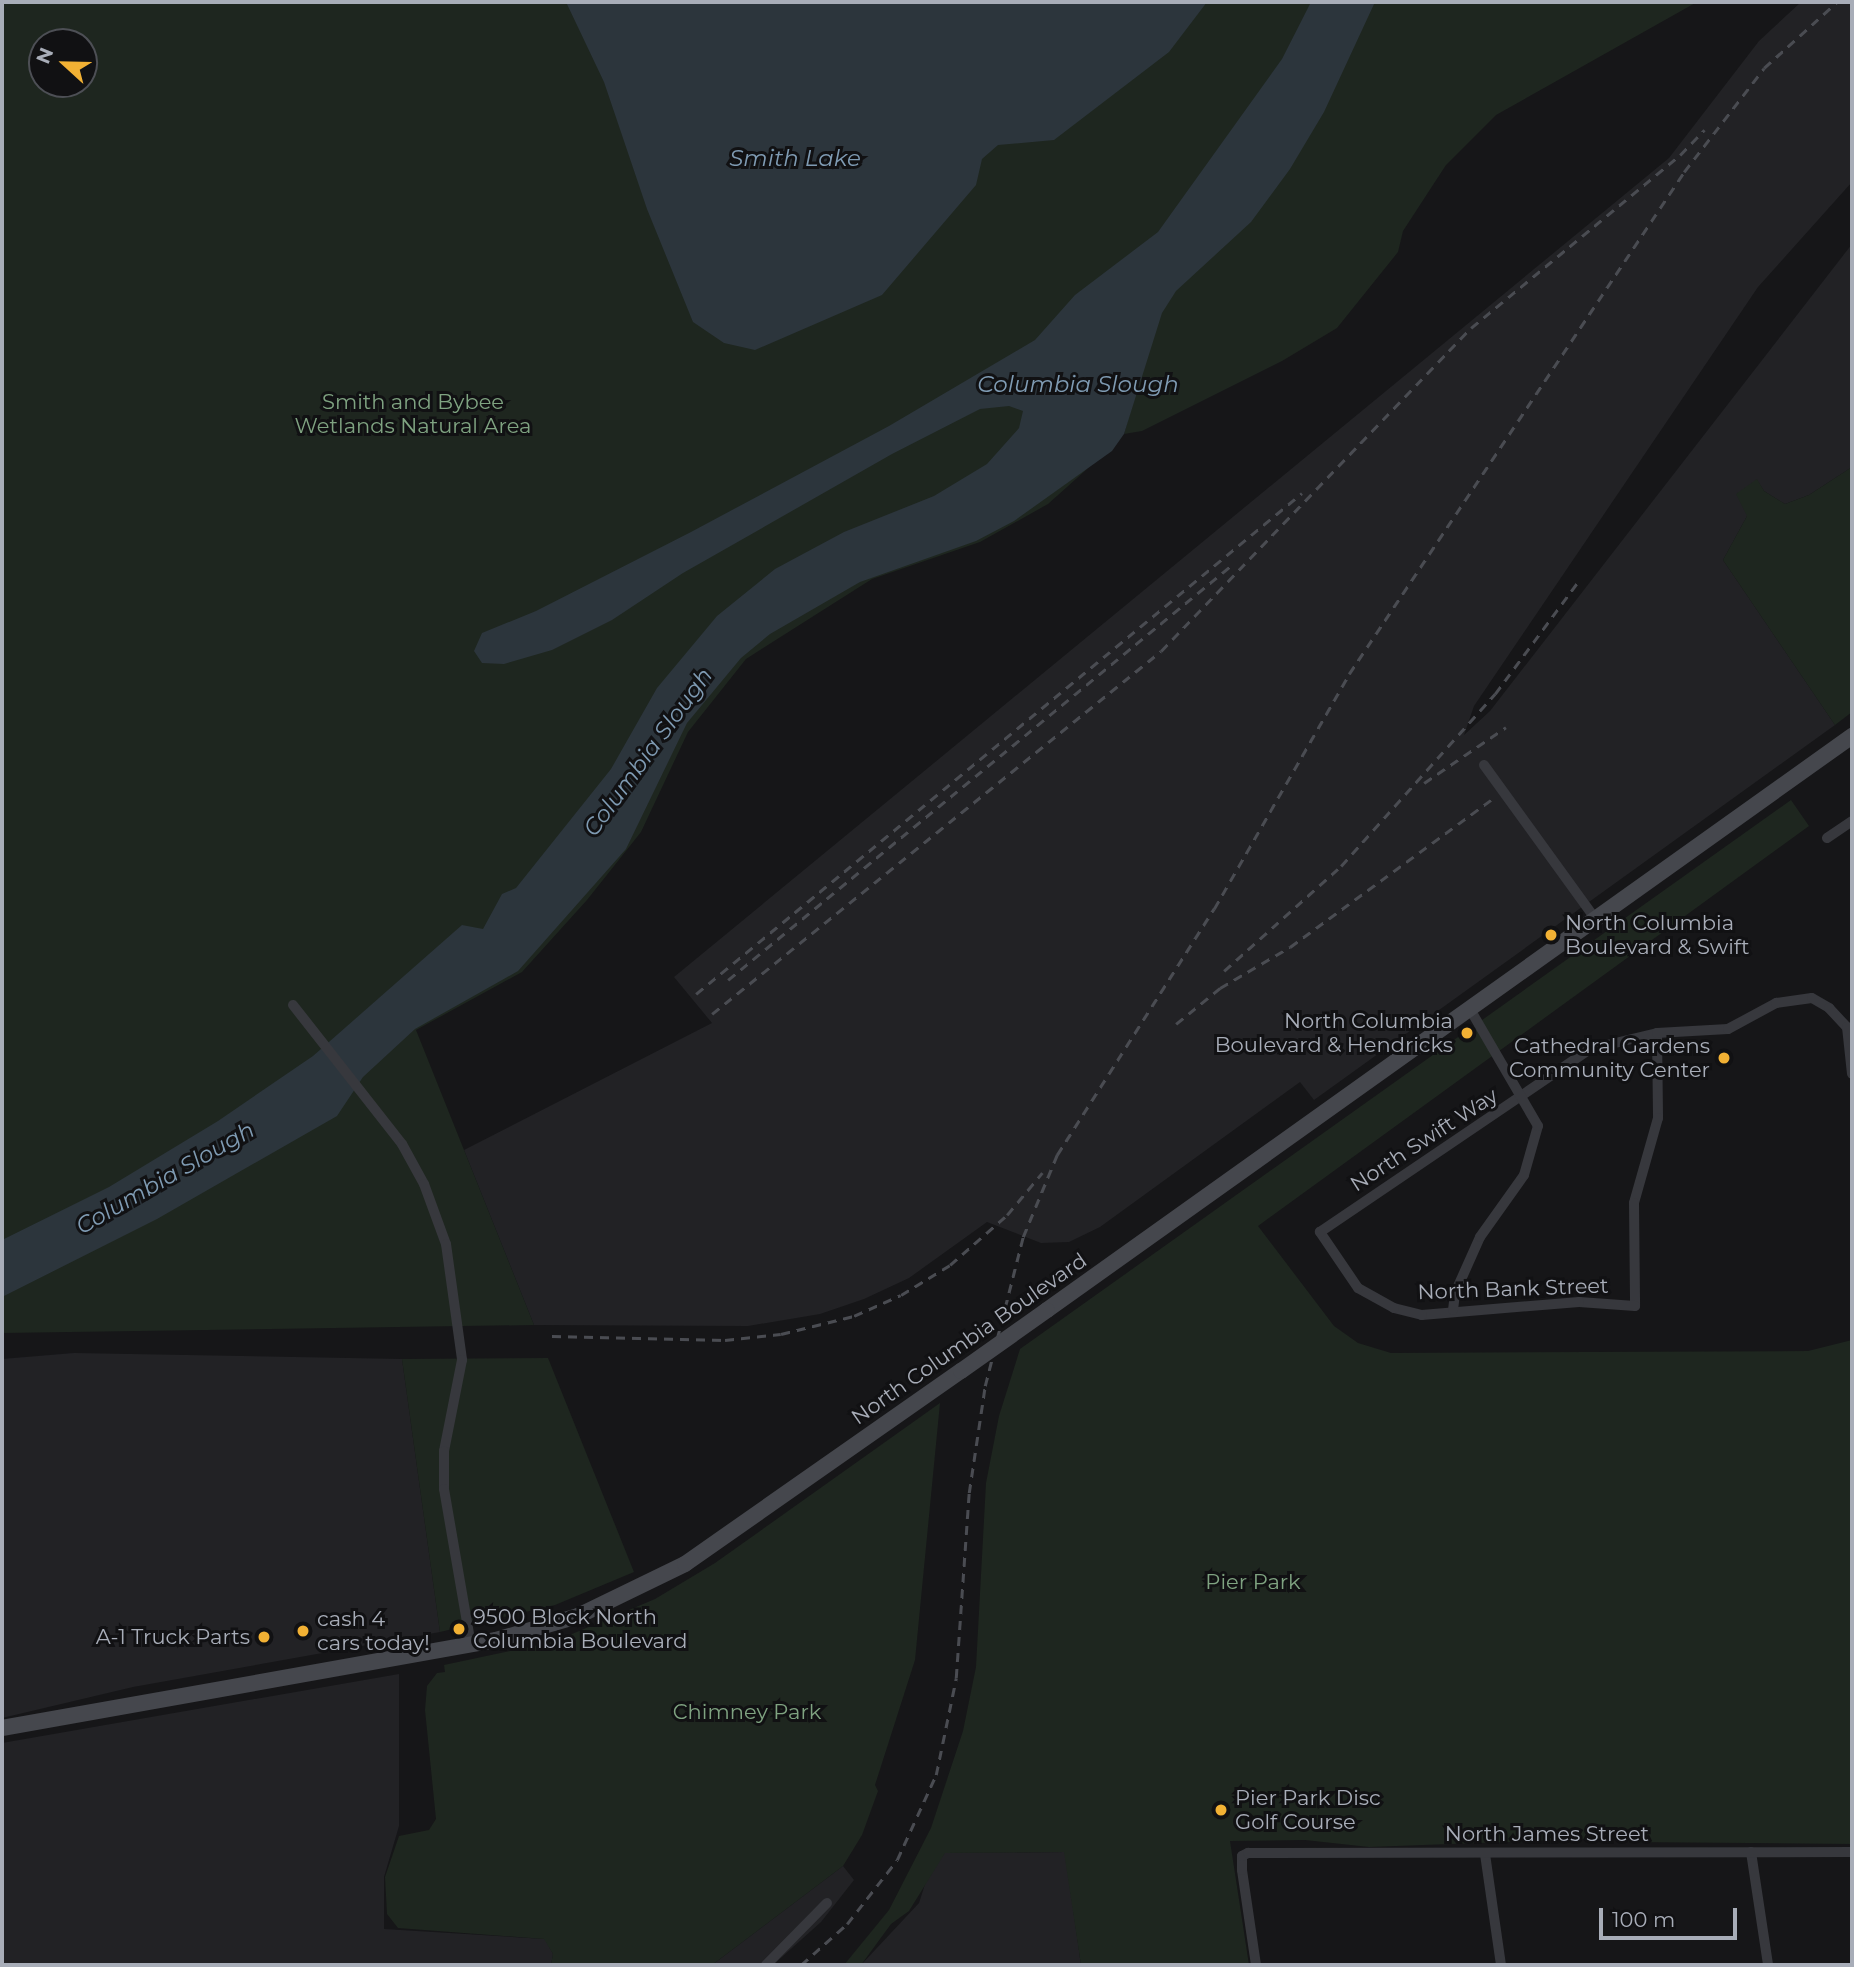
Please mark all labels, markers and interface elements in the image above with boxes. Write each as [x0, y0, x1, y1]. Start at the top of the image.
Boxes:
north arrow [28, 28, 98, 98]
text: N [31, 44, 58, 67]
water label: Smith Lake [729, 144, 861, 172]
water label: Columbia Slough [977, 370, 1179, 398]
park label: Smith and Bybee Wetlands Natural Area [295, 389, 531, 439]
water label: Columbia Slough [578, 662, 718, 842]
place label: North Columbia Boulevard & Swift [1565, 910, 1750, 960]
marker: North Columbia Boulevard & Swift [1543, 927, 1559, 943]
place label: North Columbia Boulevard & Hendricks [1215, 1008, 1453, 1058]
marker: North Columbia Boulevard & Hendricks [1459, 1025, 1475, 1041]
place label: Cathedral Gardens Community Center [1509, 1033, 1710, 1083]
marker: Cathedral Gardens Community Center [1716, 1050, 1732, 1066]
street label: North Swift Way [1346, 1083, 1502, 1197]
water label: Columbia Slough [71, 1116, 259, 1240]
street label: North Columbia Boulevard [846, 1248, 1092, 1430]
street label: North Bank Street [1417, 1273, 1609, 1305]
park label: Pier Park [1205, 1569, 1301, 1595]
place label: 9500 Block North Columbia Boulevard [473, 1604, 687, 1654]
place label: cash 4 cars today! [317, 1606, 430, 1656]
marker: 9500 Block North Columbia Boulevard [451, 1621, 467, 1637]
marker: cash 4 cars today! [295, 1623, 311, 1639]
place label: A-1 Truck Parts [96, 1624, 250, 1650]
marker: A-1 Truck Parts [256, 1629, 272, 1645]
park label: Chimney Park [673, 1699, 821, 1725]
place label: Pier Park Disc Golf Course [1235, 1785, 1381, 1835]
marker: Pier Park Disc Golf Course [1213, 1802, 1229, 1818]
street label: North James Street [1445, 1821, 1649, 1847]
scale bar [1602, 1894, 1740, 1938]
text: 100 m [1612, 1907, 1675, 1932]

